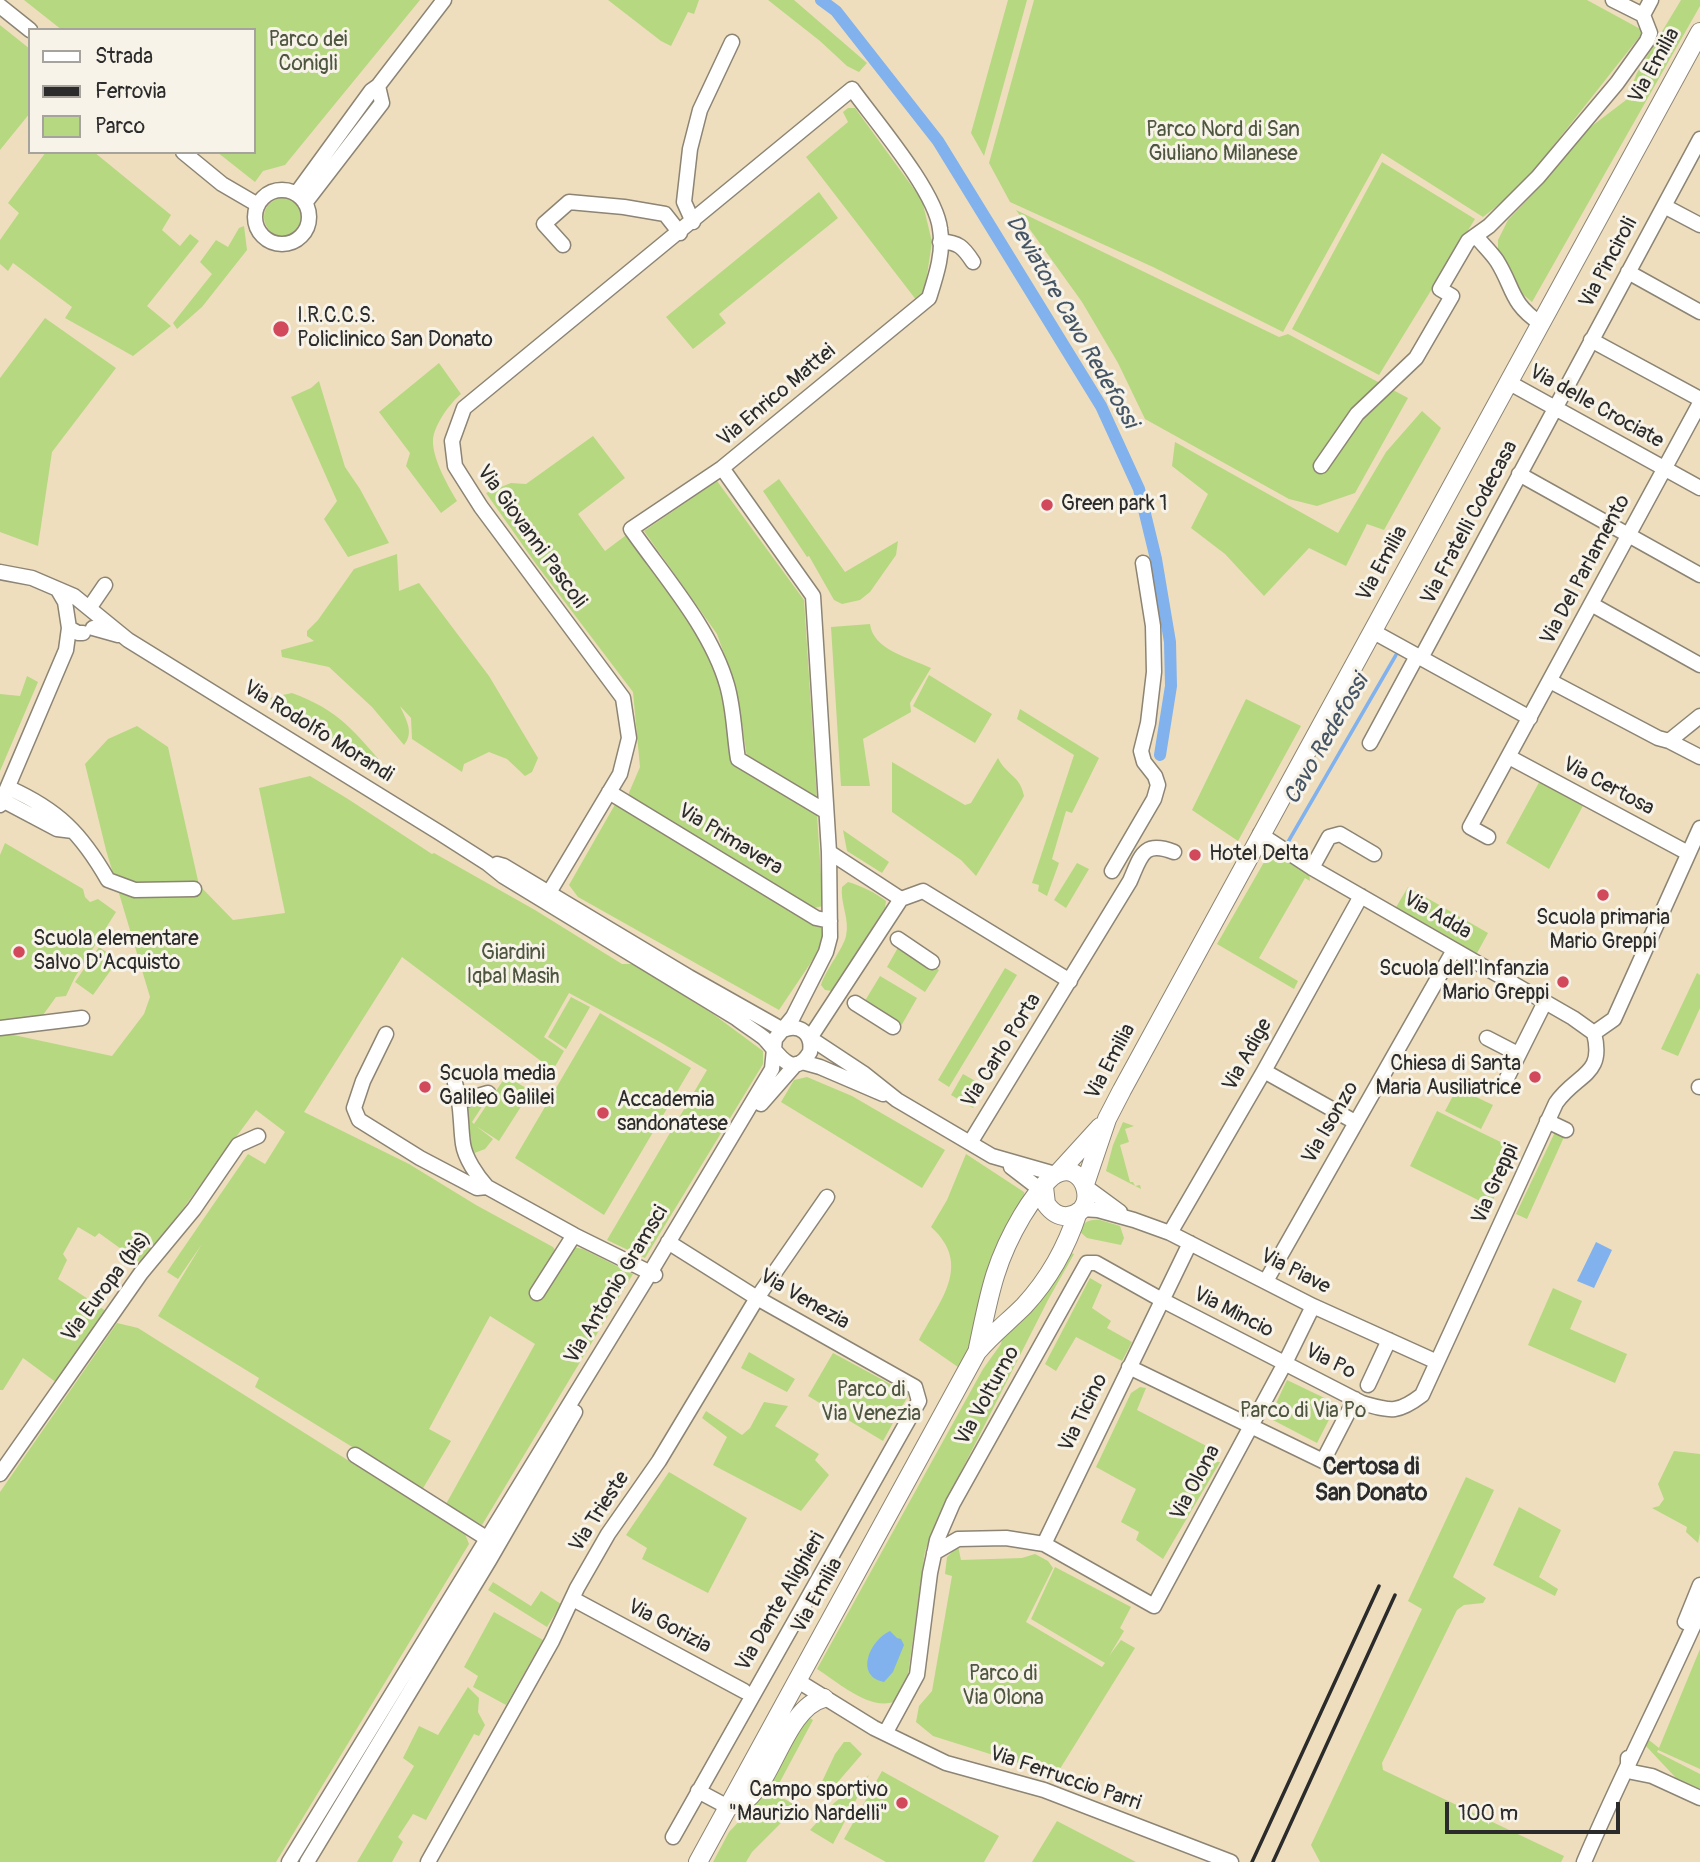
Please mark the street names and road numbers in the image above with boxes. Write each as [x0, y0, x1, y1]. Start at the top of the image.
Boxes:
street label: Via Emilia [1624, 24, 1686, 108]
street label: Via Pinciroli [1575, 213, 1643, 313]
street label: Via Enrico Mattei [713, 339, 841, 453]
street label: Via delle Crociate [1524, 360, 1668, 454]
street label: Via Fratelli Codecasa [1416, 437, 1524, 609]
street label: Via Giovanni Pascoli [471, 460, 591, 614]
street label: Via Del Parlamento [1536, 491, 1636, 649]
street label: Via Emilia [1352, 522, 1414, 606]
street label: Via Rodolfo Morandi [238, 676, 398, 788]
street label: Via Certosa [1558, 752, 1658, 822]
street label: Via Primavera [673, 799, 787, 881]
street label: Via Adda [1398, 886, 1476, 946]
street label: Via Carlo Porta [957, 989, 1047, 1113]
street label: Via Adige [1218, 1014, 1278, 1096]
street label: Via Emilia [1081, 1020, 1141, 1104]
street label: Via Isonzo [1297, 1077, 1365, 1169]
street label: Via Greppi [1467, 1140, 1525, 1228]
street label: Via Antonio Gramsci [560, 1201, 674, 1369]
street label: Via Europa (bis) [57, 1227, 157, 1347]
street label: Via Piave [1256, 1244, 1334, 1300]
street label: Via Venezia [754, 1264, 854, 1336]
street label: Via Mincio [1189, 1282, 1277, 1344]
street label: Via Po [1300, 1339, 1360, 1385]
street label: Via Volturno [950, 1342, 1026, 1450]
street label: Via Ticino [1054, 1370, 1114, 1456]
street label: Via Olona [1166, 1441, 1226, 1525]
street label: Via Trieste [565, 1467, 635, 1557]
street label: Via Dante Alighieri [731, 1528, 831, 1676]
street label: Via Emilia [787, 1554, 849, 1638]
street label: Via Gorizia [623, 1594, 715, 1660]
street label: Via Ferruccio Parri [986, 1741, 1144, 1817]

